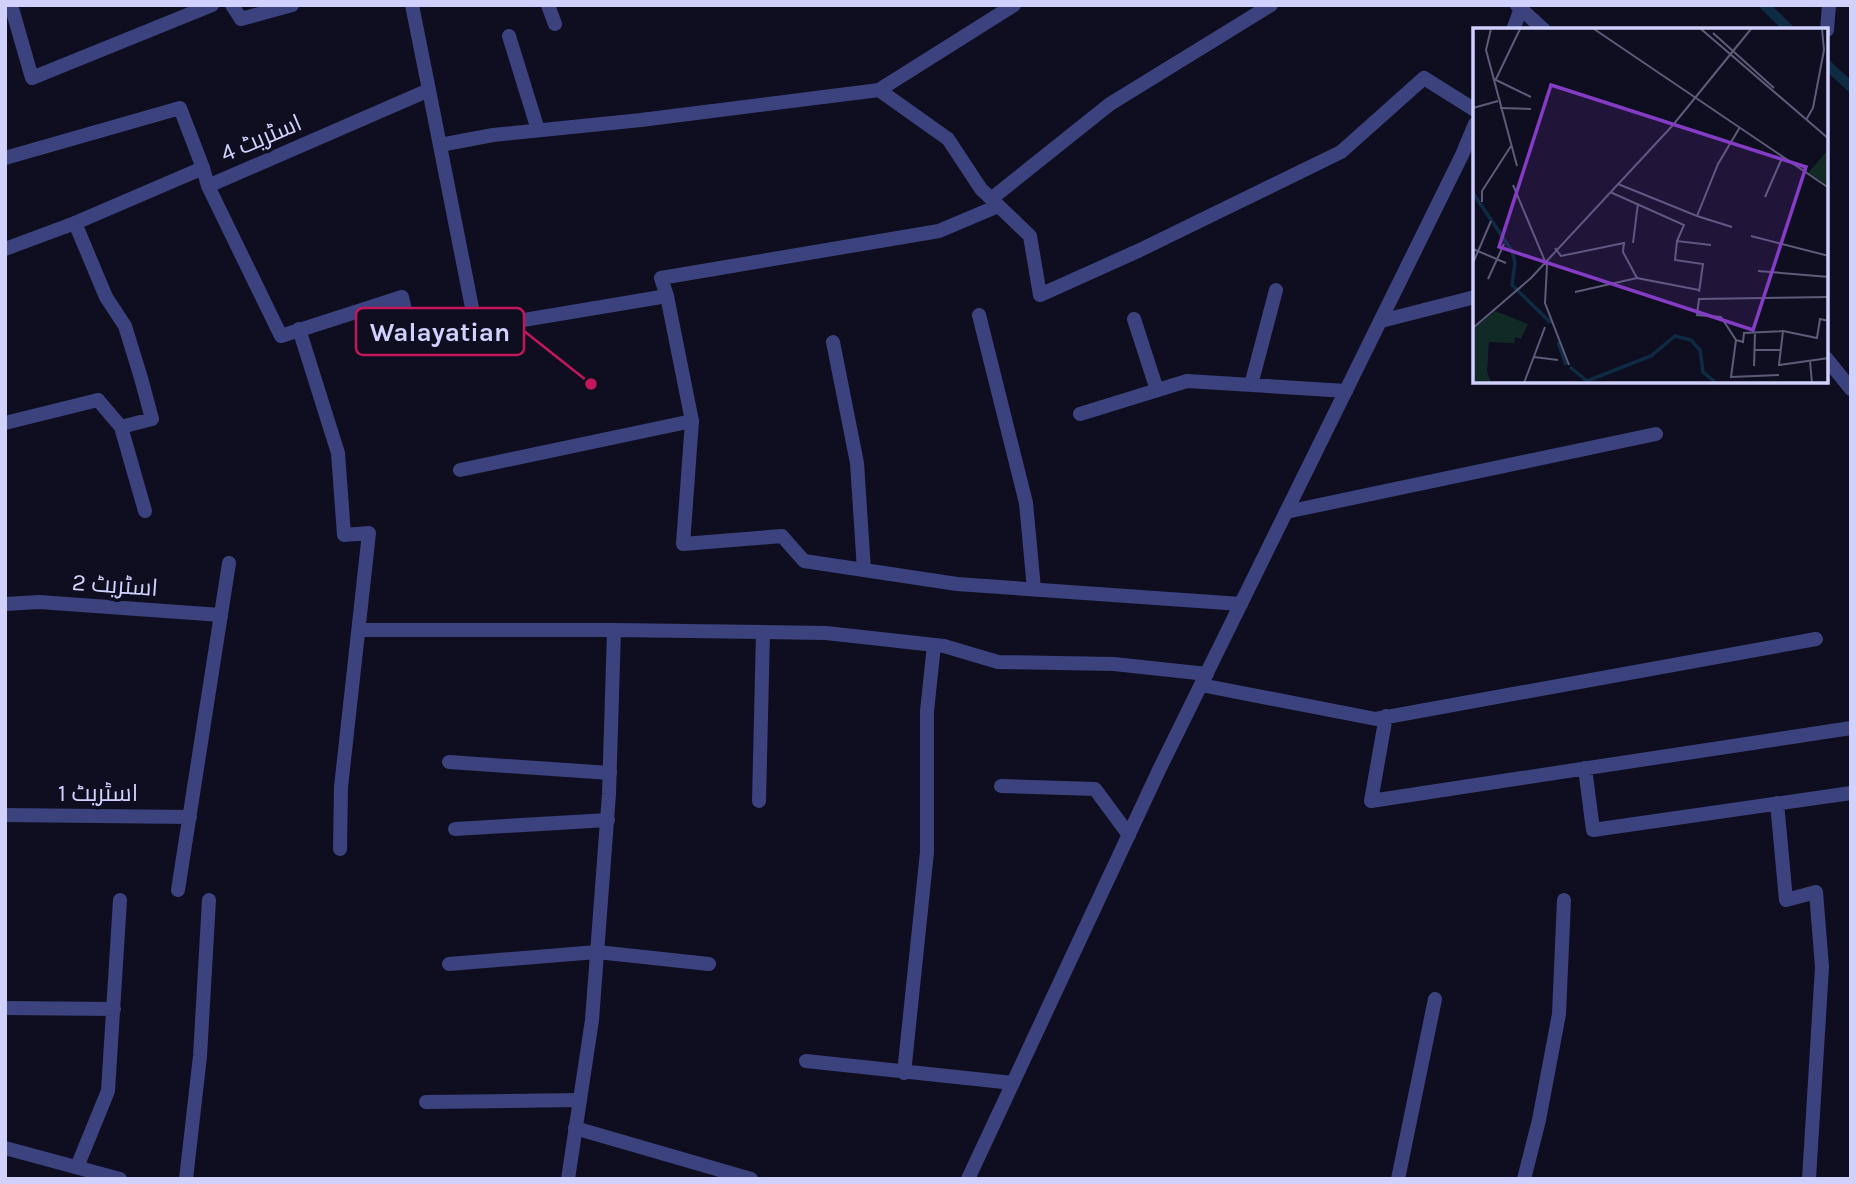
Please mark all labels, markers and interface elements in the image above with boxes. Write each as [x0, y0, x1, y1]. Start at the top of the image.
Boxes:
inset map [1473, 28, 1828, 383]
street label: اسٹریٹ 4 [216, 108, 306, 168]
callout: Walayatian [356, 308, 524, 355]
text: Walayatian [370, 317, 510, 348]
street label: اسٹریٹ 2 [71, 568, 159, 602]
street label: اسٹریٹ 1 [58, 779, 138, 807]

